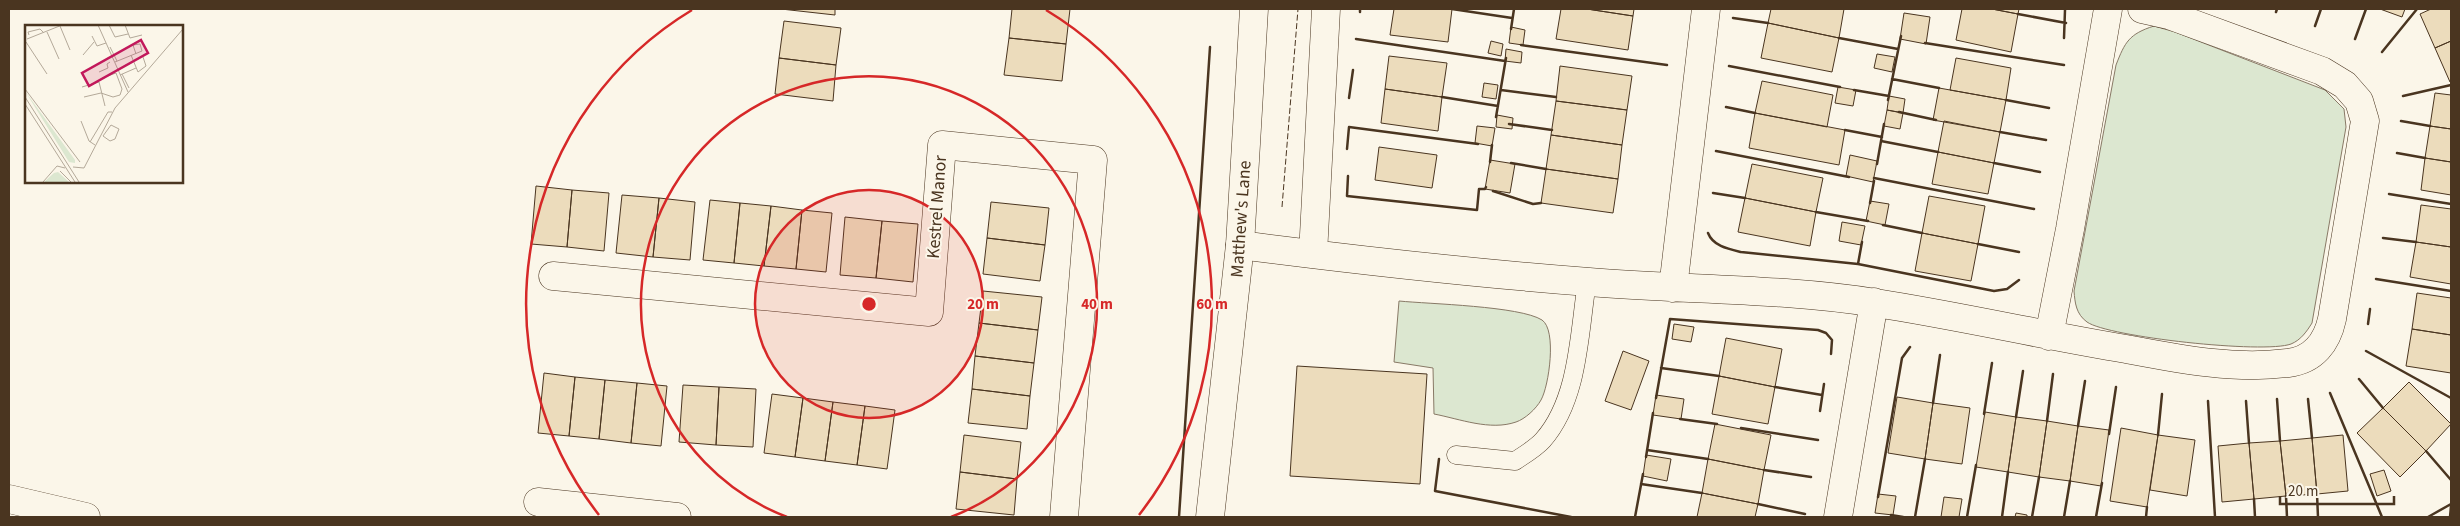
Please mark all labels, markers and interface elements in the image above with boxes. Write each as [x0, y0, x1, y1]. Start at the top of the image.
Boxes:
inset map [25, 25, 182, 182]
street label: Kestrel Manor [921, 154, 953, 260]
street label: Matthew's Lane [1224, 160, 1258, 278]
text: 20 m [967, 294, 999, 315]
text: 40 m [1081, 294, 1113, 315]
text: 60 m [1196, 294, 1228, 315]
centre of rings [860, 295, 878, 313]
scale bar [2280, 474, 2394, 506]
text: 20 m [2288, 481, 2318, 502]

